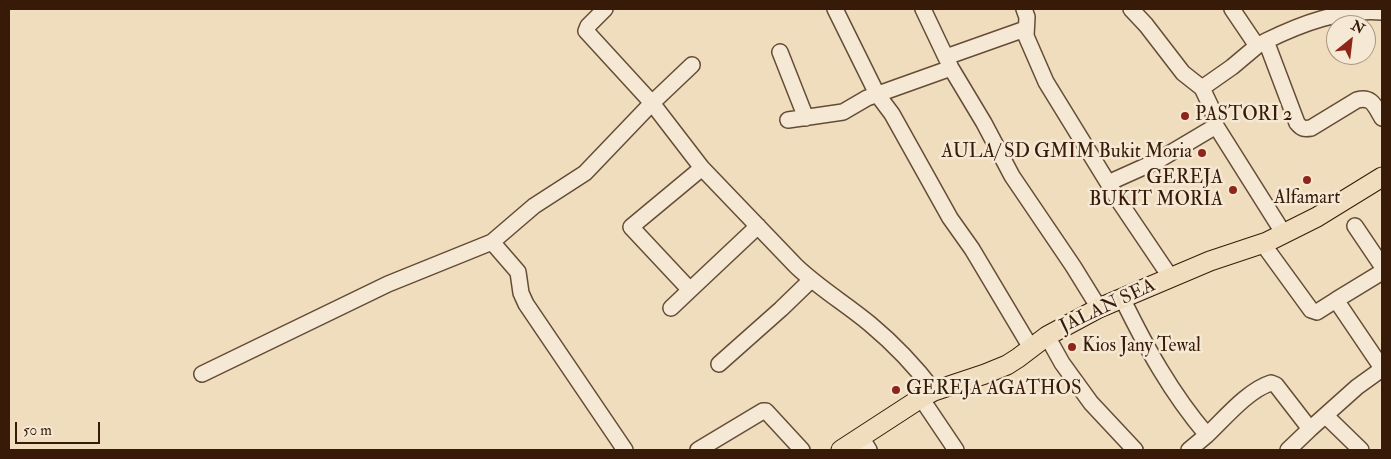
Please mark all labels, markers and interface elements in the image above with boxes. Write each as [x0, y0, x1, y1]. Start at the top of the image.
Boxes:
north arrow [1326, 15, 1376, 65]
text: N [1348, 17, 1368, 38]
place label: PASTORI 2 [1195, 105, 1292, 127]
marker: PASTORI 2 [1179, 110, 1191, 122]
place label: AULA/ SD GMIM Bukit Moria [941, 142, 1192, 164]
marker: AULA/ SD GMIM Bukit Moria [1196, 147, 1208, 159]
place label: GEREJA BUKIT MORIA [1089, 168, 1223, 212]
marker: Alfamart [1301, 174, 1313, 186]
marker: GEREJA BUKIT MORIA [1227, 184, 1239, 196]
place label: Alfamart [1274, 188, 1340, 210]
street label: JALAN SEA [1056, 275, 1160, 339]
place label: Kios Jany Tewal [1082, 336, 1201, 358]
marker: Kios Jany Tewal [1066, 341, 1078, 353]
place label: GEREJA AGATHOS [906, 379, 1081, 401]
marker: GEREJA AGATHOS [890, 384, 902, 396]
scale bar [18, 412, 102, 444]
text: 50 m [23, 421, 52, 440]

